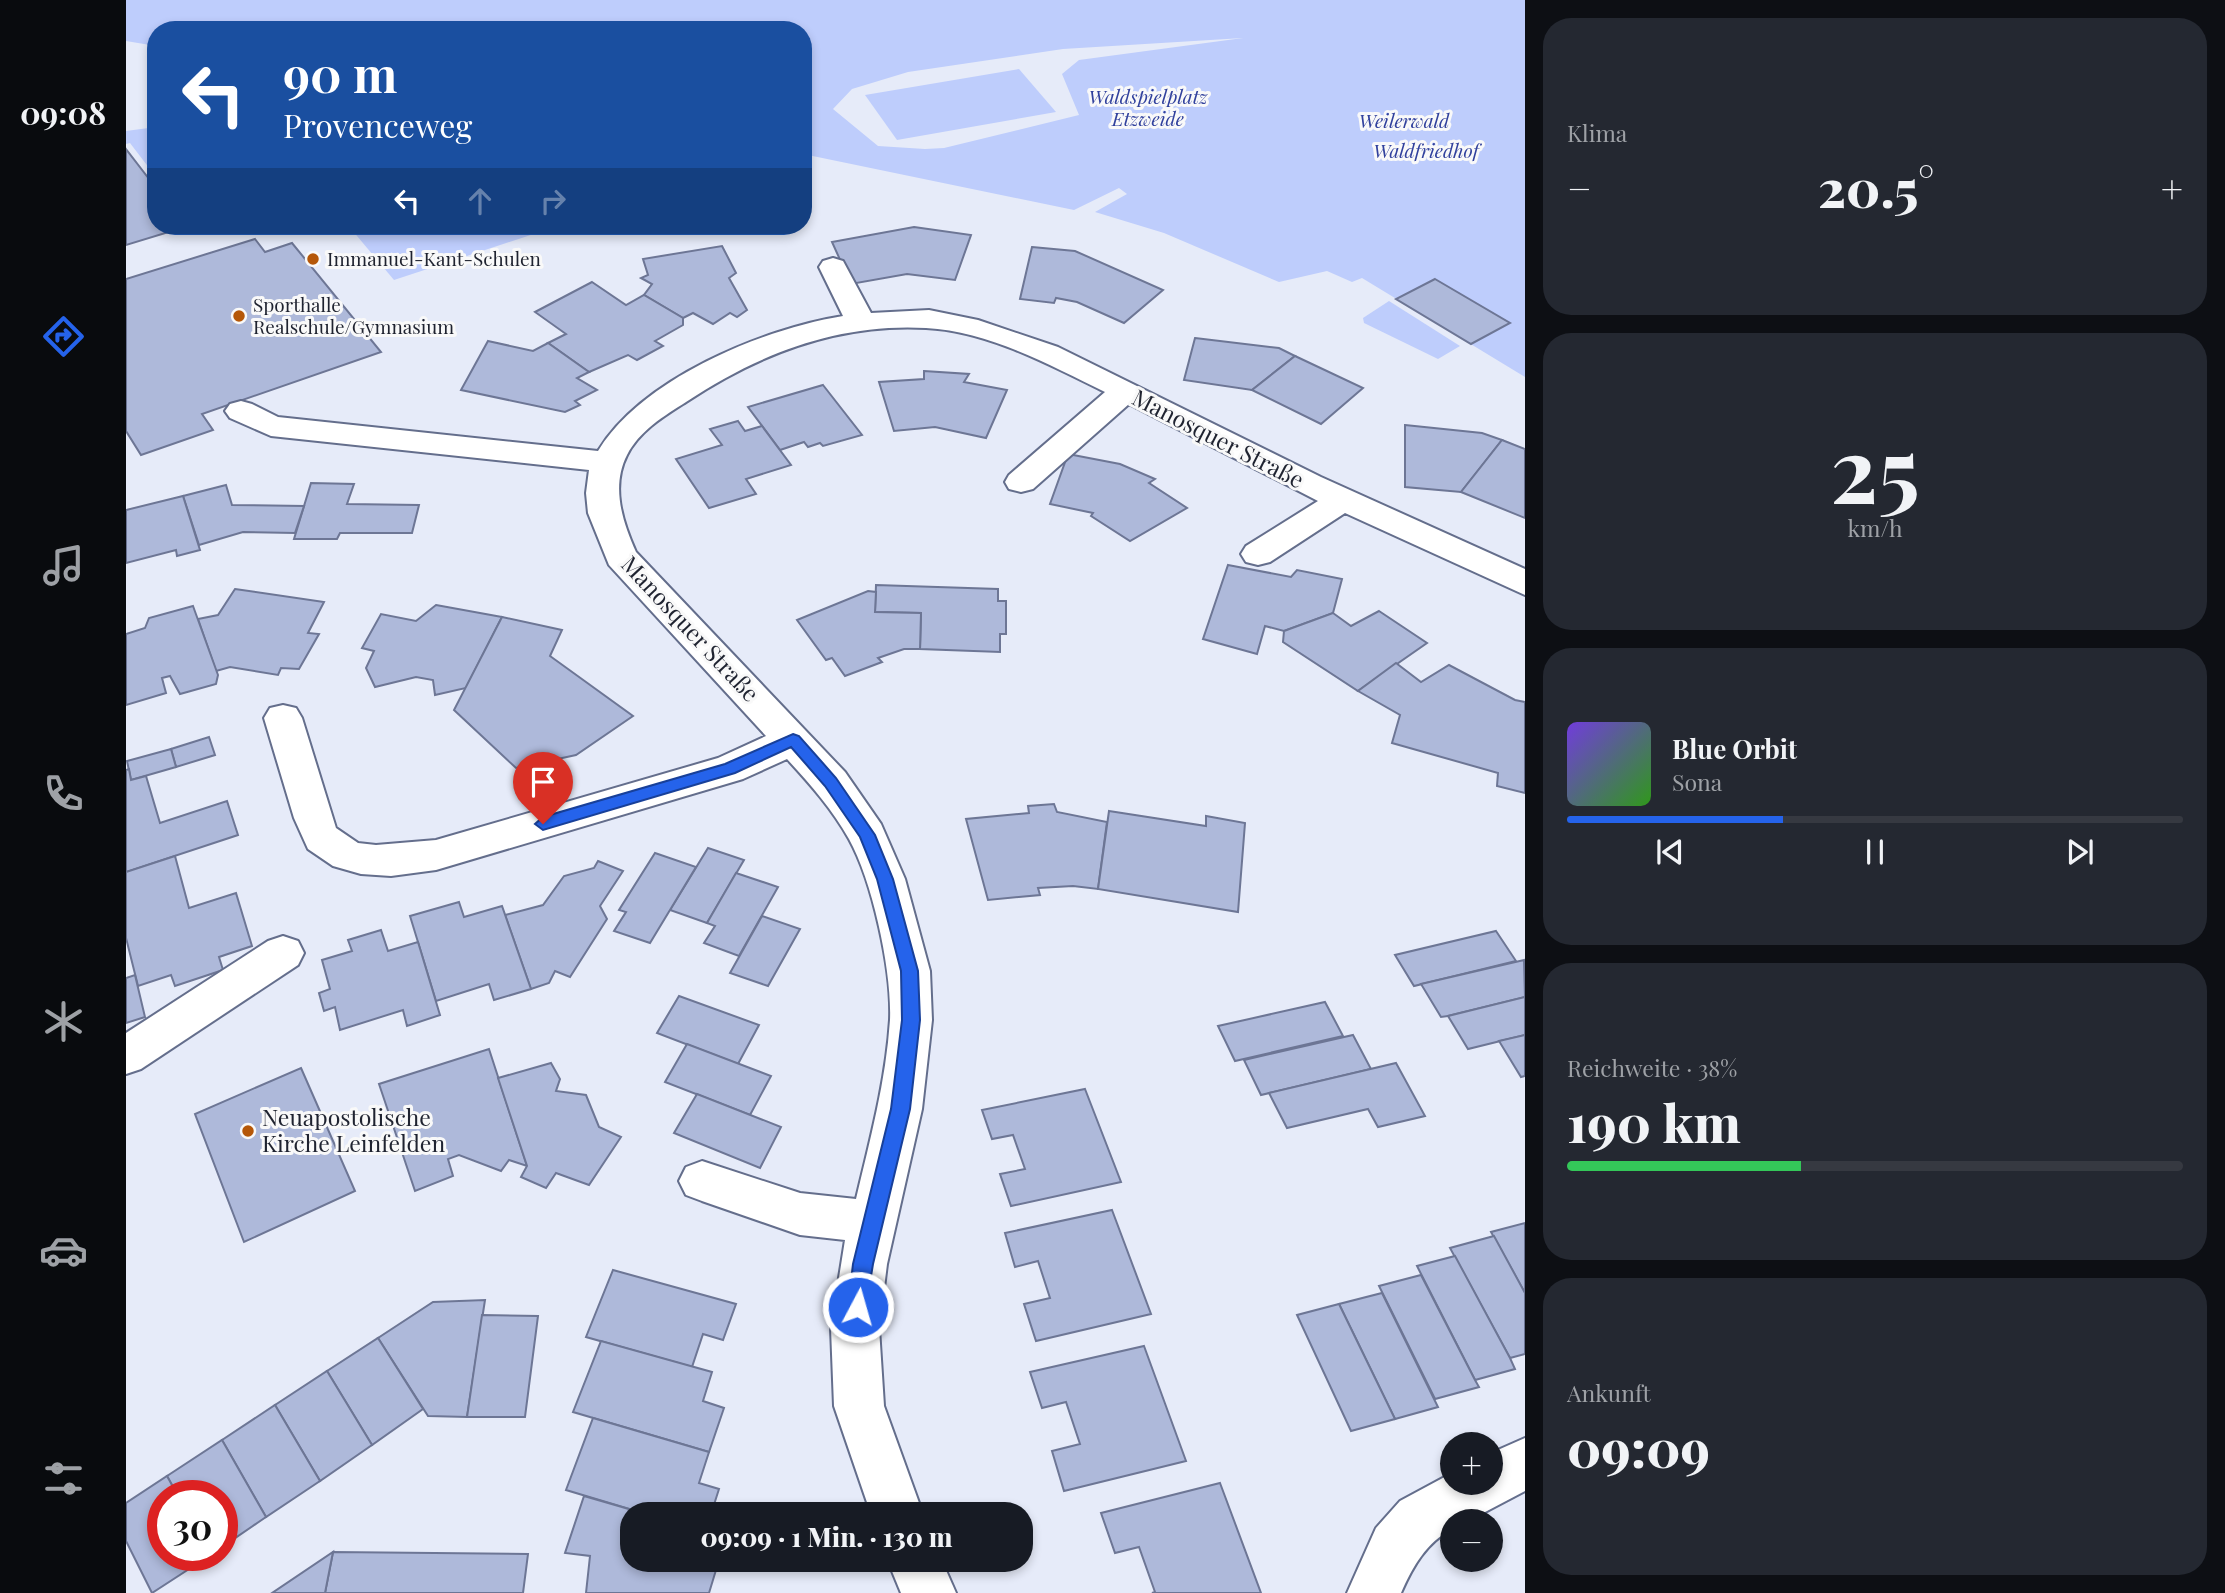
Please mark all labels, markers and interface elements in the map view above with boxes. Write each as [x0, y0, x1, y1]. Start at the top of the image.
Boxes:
text: 90 m [283, 40, 397, 105]
icon: left [168, 49, 259, 140]
park label: Waldspielplatz Etzweide [1088, 83, 1209, 131]
text: 09:08 [20, 90, 106, 133]
text: Provenceweg [283, 103, 472, 146]
park label: Weilerwald [1359, 107, 1450, 133]
text: Klima [1567, 117, 1627, 148]
park label: Waldfriedhof [1373, 137, 1483, 163]
text: 20.5° [1818, 152, 1934, 221]
text: − [1567, 162, 1592, 213]
text: + [2161, 162, 2183, 213]
icon: left [388, 182, 426, 220]
icon: ahead [461, 182, 499, 220]
icon: right [534, 182, 572, 220]
place label: Immanuel-Kant-Schulen [327, 245, 542, 271]
marker: Immanuel-Kant-Schulen [305, 251, 321, 267]
place label: Sporthalle Realschule/Gymnasium [253, 291, 454, 339]
marker: Sporthalle Realschule/Gymnasium [231, 308, 247, 324]
icon: directions [39, 312, 88, 361]
street label: Manosquer Straße [1128, 381, 1310, 494]
text: 25 [1830, 406, 1920, 527]
text: km/h [1847, 512, 1903, 543]
icon: music [39, 541, 88, 590]
street label: Manosquer Straße [615, 548, 767, 708]
text: Blue Orbit [1672, 731, 1797, 766]
pin [513, 752, 573, 824]
icon: arrive [524, 763, 562, 801]
text: Sona [1672, 766, 1722, 797]
icon: phone [39, 769, 88, 818]
icon: previous [1651, 833, 1689, 871]
icon: pause [1856, 833, 1894, 871]
icon: next [2061, 833, 2099, 871]
icon: climate [39, 997, 88, 1046]
text: Reichweite · 38% [1567, 1052, 1737, 1083]
text: 190 km [1567, 1087, 1741, 1156]
place label: Neuapostolische Kirche Leinfelden [262, 1101, 446, 1158]
marker: Neuapostolische Kirche Leinfelden [240, 1123, 256, 1139]
icon: car [39, 1226, 88, 1275]
position arrow [821, 1270, 895, 1344]
text: Ankunft [1567, 1377, 1651, 1408]
text: 09:09 [1567, 1412, 1710, 1481]
map controls [1440, 1432, 1503, 1572]
button: + [1440, 1432, 1503, 1495]
icon: filters [39, 1454, 88, 1503]
speed limit sign: 30 [147, 1480, 238, 1571]
button: − [1440, 1509, 1503, 1572]
text: 09:09 · 1 Min. · 130 m [700, 1519, 953, 1554]

